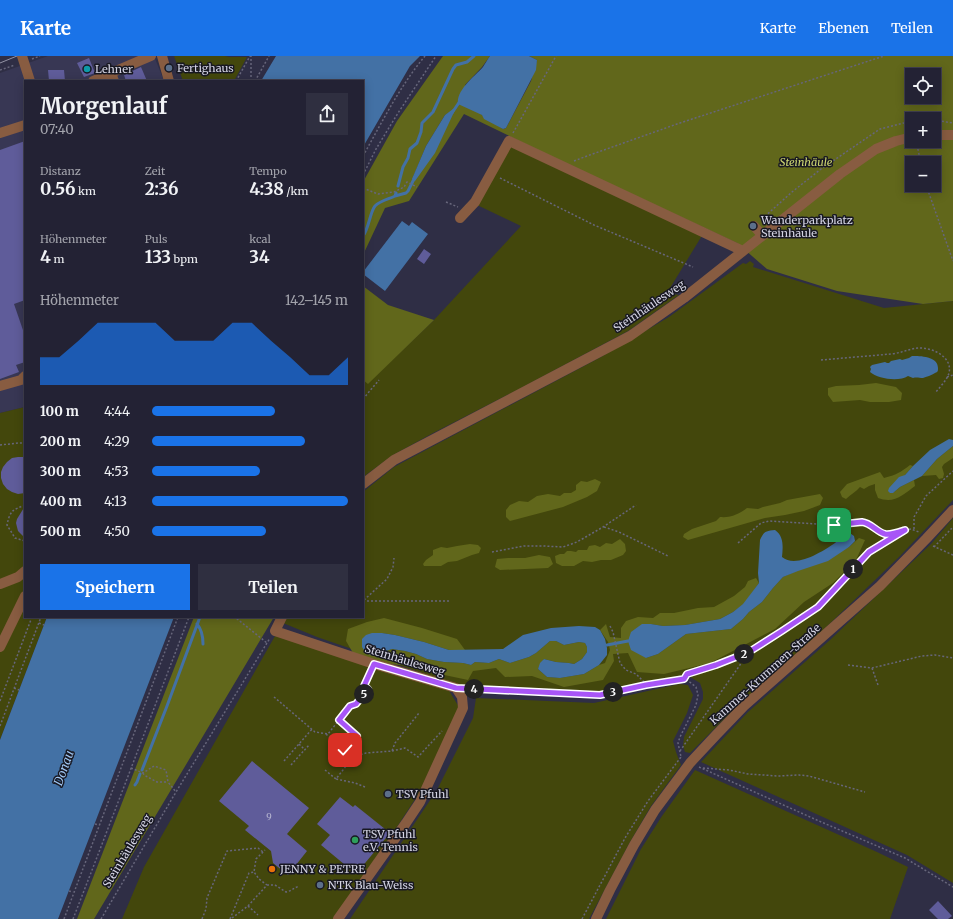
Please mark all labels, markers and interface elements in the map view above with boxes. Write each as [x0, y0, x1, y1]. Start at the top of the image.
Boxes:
text: Karte [20, 16, 71, 40]
text: Karte [760, 19, 796, 37]
text: Ebenen [818, 19, 869, 37]
text: Teilen [891, 19, 933, 37]
place label: Fertighaus [177, 61, 234, 75]
place label: Lehner [95, 62, 133, 76]
marker: Fertighaus [164, 63, 174, 73]
marker: Lehner [82, 64, 92, 74]
map controls [905, 68, 941, 192]
button: locate [905, 68, 941, 104]
text: Morgenlauf [40, 92, 167, 120]
button: share [306, 93, 348, 135]
button: + [905, 112, 941, 148]
text: 07:40 [40, 121, 74, 138]
park label: Steinhäule [780, 155, 833, 169]
button: − [905, 156, 941, 192]
text: Distanz [40, 164, 81, 178]
text: Zeit [145, 164, 165, 178]
text: Tempo [249, 164, 287, 178]
text: 0.56 [40, 178, 75, 200]
text: 2:36 [145, 178, 178, 200]
text: 4:38 [249, 178, 284, 200]
text: km [75, 184, 96, 198]
text: /km [284, 184, 309, 198]
place label: Wanderparkplatz Steinhäule [760, 213, 853, 240]
marker: Wanderparkplatz Steinhäule [748, 221, 758, 231]
text: Höhenmeter [40, 232, 107, 246]
text: Puls [145, 232, 167, 246]
text: kcal [249, 232, 271, 246]
text: 4 [40, 246, 51, 268]
text: 133 [145, 246, 171, 268]
text: 34 [249, 246, 270, 268]
text: m [51, 252, 64, 266]
text: bpm [171, 252, 198, 266]
street label: Steinhäulesweg [611, 277, 688, 335]
text: Höhenmeter [40, 292, 119, 309]
text: 142–145 m [285, 292, 348, 309]
text: 100 m [40, 403, 79, 420]
text: 4:44 [104, 403, 130, 420]
text: 200 m [40, 433, 81, 450]
text: 4:29 [104, 433, 130, 450]
text: 300 m [40, 463, 81, 480]
text: 4:53 [104, 463, 129, 480]
text: 400 m [40, 493, 82, 510]
text: 4:13 [104, 493, 127, 510]
pin [817, 508, 851, 542]
icon: arrive [823, 514, 845, 536]
text: 500 m [40, 523, 81, 540]
text: 4:50 [104, 523, 130, 540]
pin: 1 [843, 559, 863, 579]
text: 1 [850, 562, 856, 576]
button: Speichern [40, 564, 190, 610]
button: Teilen [198, 564, 348, 610]
street label: Kammer-Krummen-Straße [707, 620, 824, 728]
street label: Steinhäulesweg [363, 641, 447, 679]
pin: 2 [734, 644, 754, 664]
text: 2 [741, 647, 747, 661]
pin: 4 [464, 679, 484, 699]
text: 4 [471, 682, 478, 696]
pin: 3 [603, 682, 623, 702]
pin: 5 [354, 684, 374, 704]
text: 3 [610, 685, 616, 699]
text: 5 [361, 687, 367, 701]
pin [328, 733, 362, 767]
icon: check [334, 739, 356, 761]
water label: Donau [50, 748, 77, 788]
place label: TSV Pfuhl [396, 787, 449, 801]
marker: TSV Pfuhl [383, 789, 393, 799]
street label: Steinhäulesweg [100, 811, 155, 890]
house number: 9 [266, 811, 272, 822]
place label: TSV Pfuhl e.V. Tennis [363, 827, 418, 854]
marker: TSV Pfuhl e.V. Tennis [350, 835, 360, 845]
place label: JENNY & PETRE [279, 862, 365, 876]
marker: JENNY & PETRE [267, 864, 277, 874]
place label: NTK Blau-Weiss [328, 878, 413, 892]
marker: NTK Blau-Weiss [315, 880, 325, 890]

